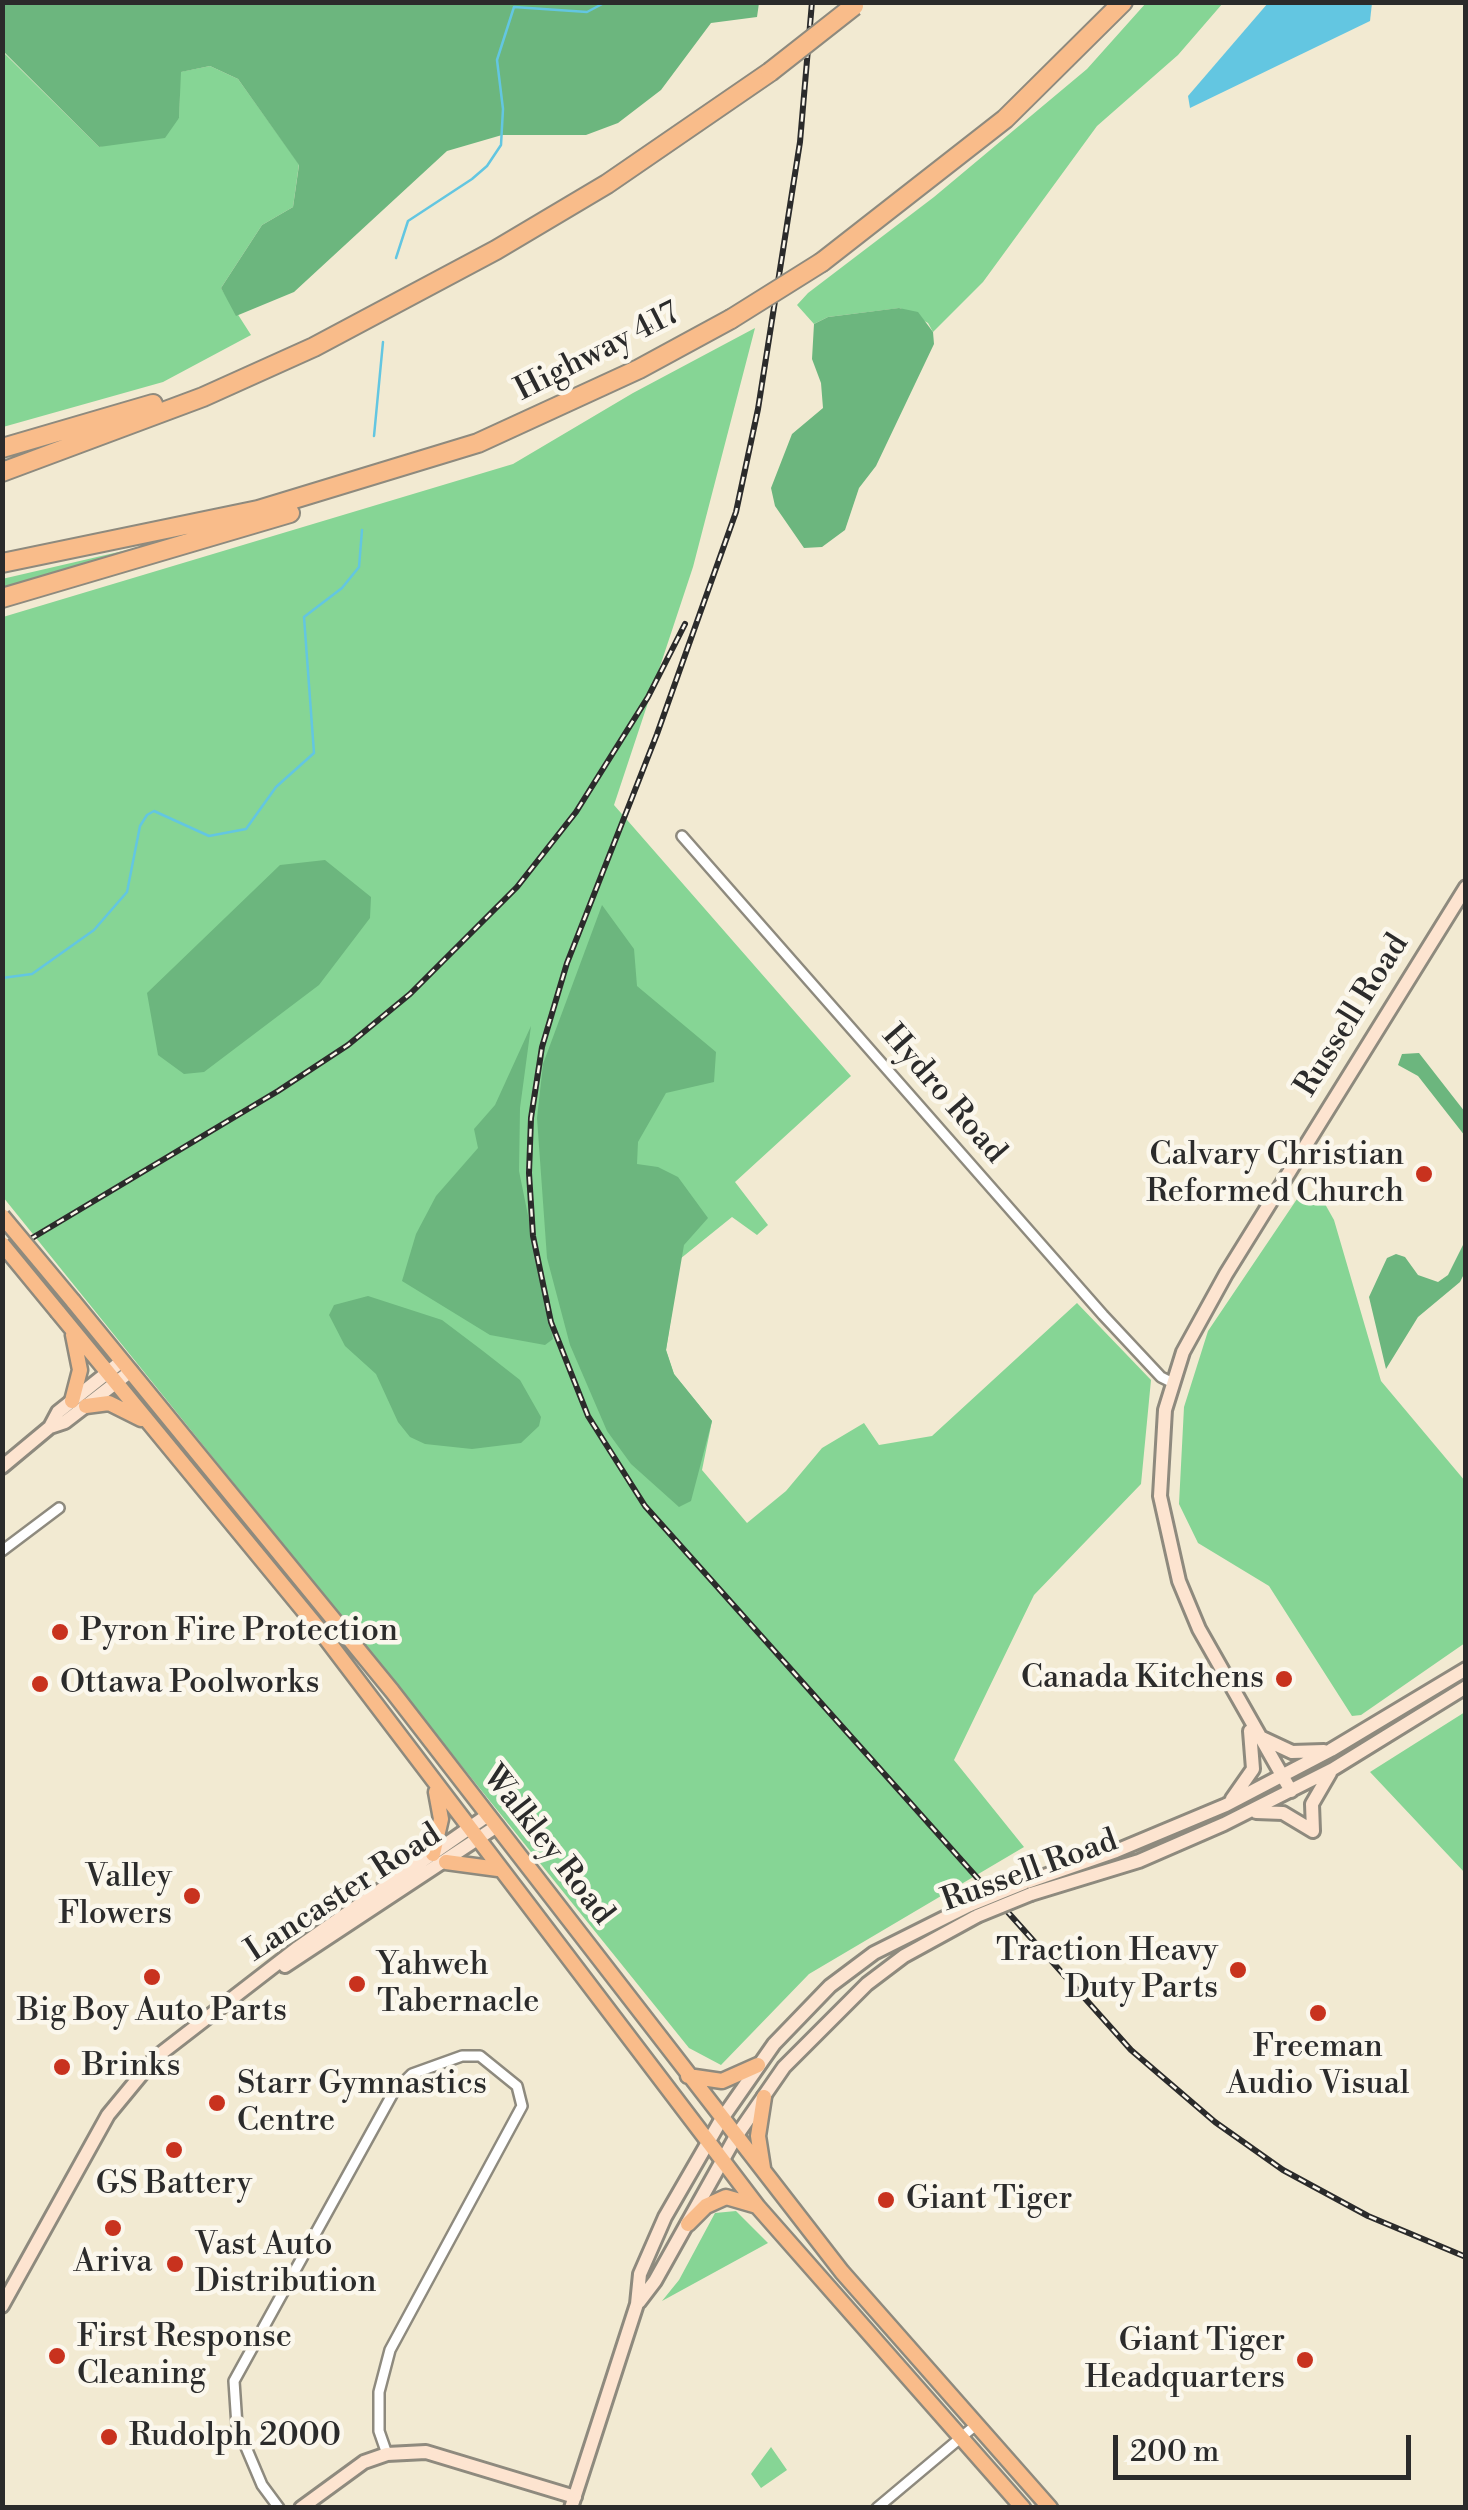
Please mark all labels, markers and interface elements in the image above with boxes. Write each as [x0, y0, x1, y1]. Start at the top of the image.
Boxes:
street label: Highway 417 [509, 295, 687, 411]
street label: Russell Road [1288, 928, 1418, 1104]
street label: Hydro Road [873, 1018, 1013, 1172]
place label: Calvary Christian Reformed Church [1146, 1137, 1404, 1212]
marker: Calvary Christian Reformed Church [1413, 1163, 1435, 1185]
place label: Pyron Fire Protection [80, 1613, 398, 1651]
marker: Pyron Fire Protection [49, 1621, 71, 1643]
place label: Canada Kitchens [1021, 1660, 1264, 1698]
place label: Ottawa Poolworks [60, 1665, 320, 1703]
marker: Canada Kitchens [1273, 1668, 1295, 1690]
marker: Ottawa Poolworks [29, 1673, 51, 1695]
street label: Walkley Road [473, 1759, 621, 1933]
street label: Lancaster Road [239, 1817, 449, 1971]
street label: Russell Road [937, 1822, 1123, 1922]
place label: Valley Flowers [58, 1859, 172, 1934]
marker: Valley Flowers [181, 1885, 203, 1907]
place label: Traction Heavy Duty Parts [996, 1933, 1218, 2008]
place label: Yahweh Tabernacle [377, 1947, 539, 2022]
marker: Traction Heavy Duty Parts [1227, 1959, 1249, 1981]
marker: Big Boy Auto Parts [141, 1966, 163, 1988]
marker: Yahweh Tabernacle [346, 1973, 368, 1995]
place label: Big Boy Auto Parts [17, 1993, 287, 2031]
marker: Freeman Audio Visual [1307, 2002, 1329, 2024]
place label: Freeman Audio Visual [1227, 2029, 1409, 2104]
place label: Brinks [82, 2048, 181, 2086]
marker: Brinks [51, 2056, 73, 2078]
place label: Starr Gymnastics Centre [237, 2066, 487, 2141]
marker: Starr Gymnastics Centre [206, 2092, 228, 2114]
marker: GS Battery [163, 2139, 185, 2161]
place label: GS Battery [96, 2166, 252, 2204]
place label: Giant Tiger [906, 2181, 1072, 2219]
marker: Giant Tiger [875, 2189, 897, 2211]
marker: Ariva [102, 2217, 124, 2239]
place label: Vast Auto Distribution [195, 2227, 376, 2302]
place label: Ariva [74, 2244, 152, 2282]
marker: Vast Auto Distribution [164, 2253, 186, 2275]
place label: First Response Cleaning [77, 2319, 292, 2394]
place label: Giant Tiger Headquarters [1085, 2323, 1285, 2398]
marker: First Response Cleaning [46, 2345, 68, 2367]
marker: Giant Tiger Headquarters [1294, 2349, 1316, 2371]
scale bar [1118, 2415, 1416, 2477]
place label: Rudolph 2000 [129, 2418, 341, 2456]
marker: Rudolph 2000 [98, 2426, 120, 2448]
text: 200 m [1130, 2433, 1219, 2471]

